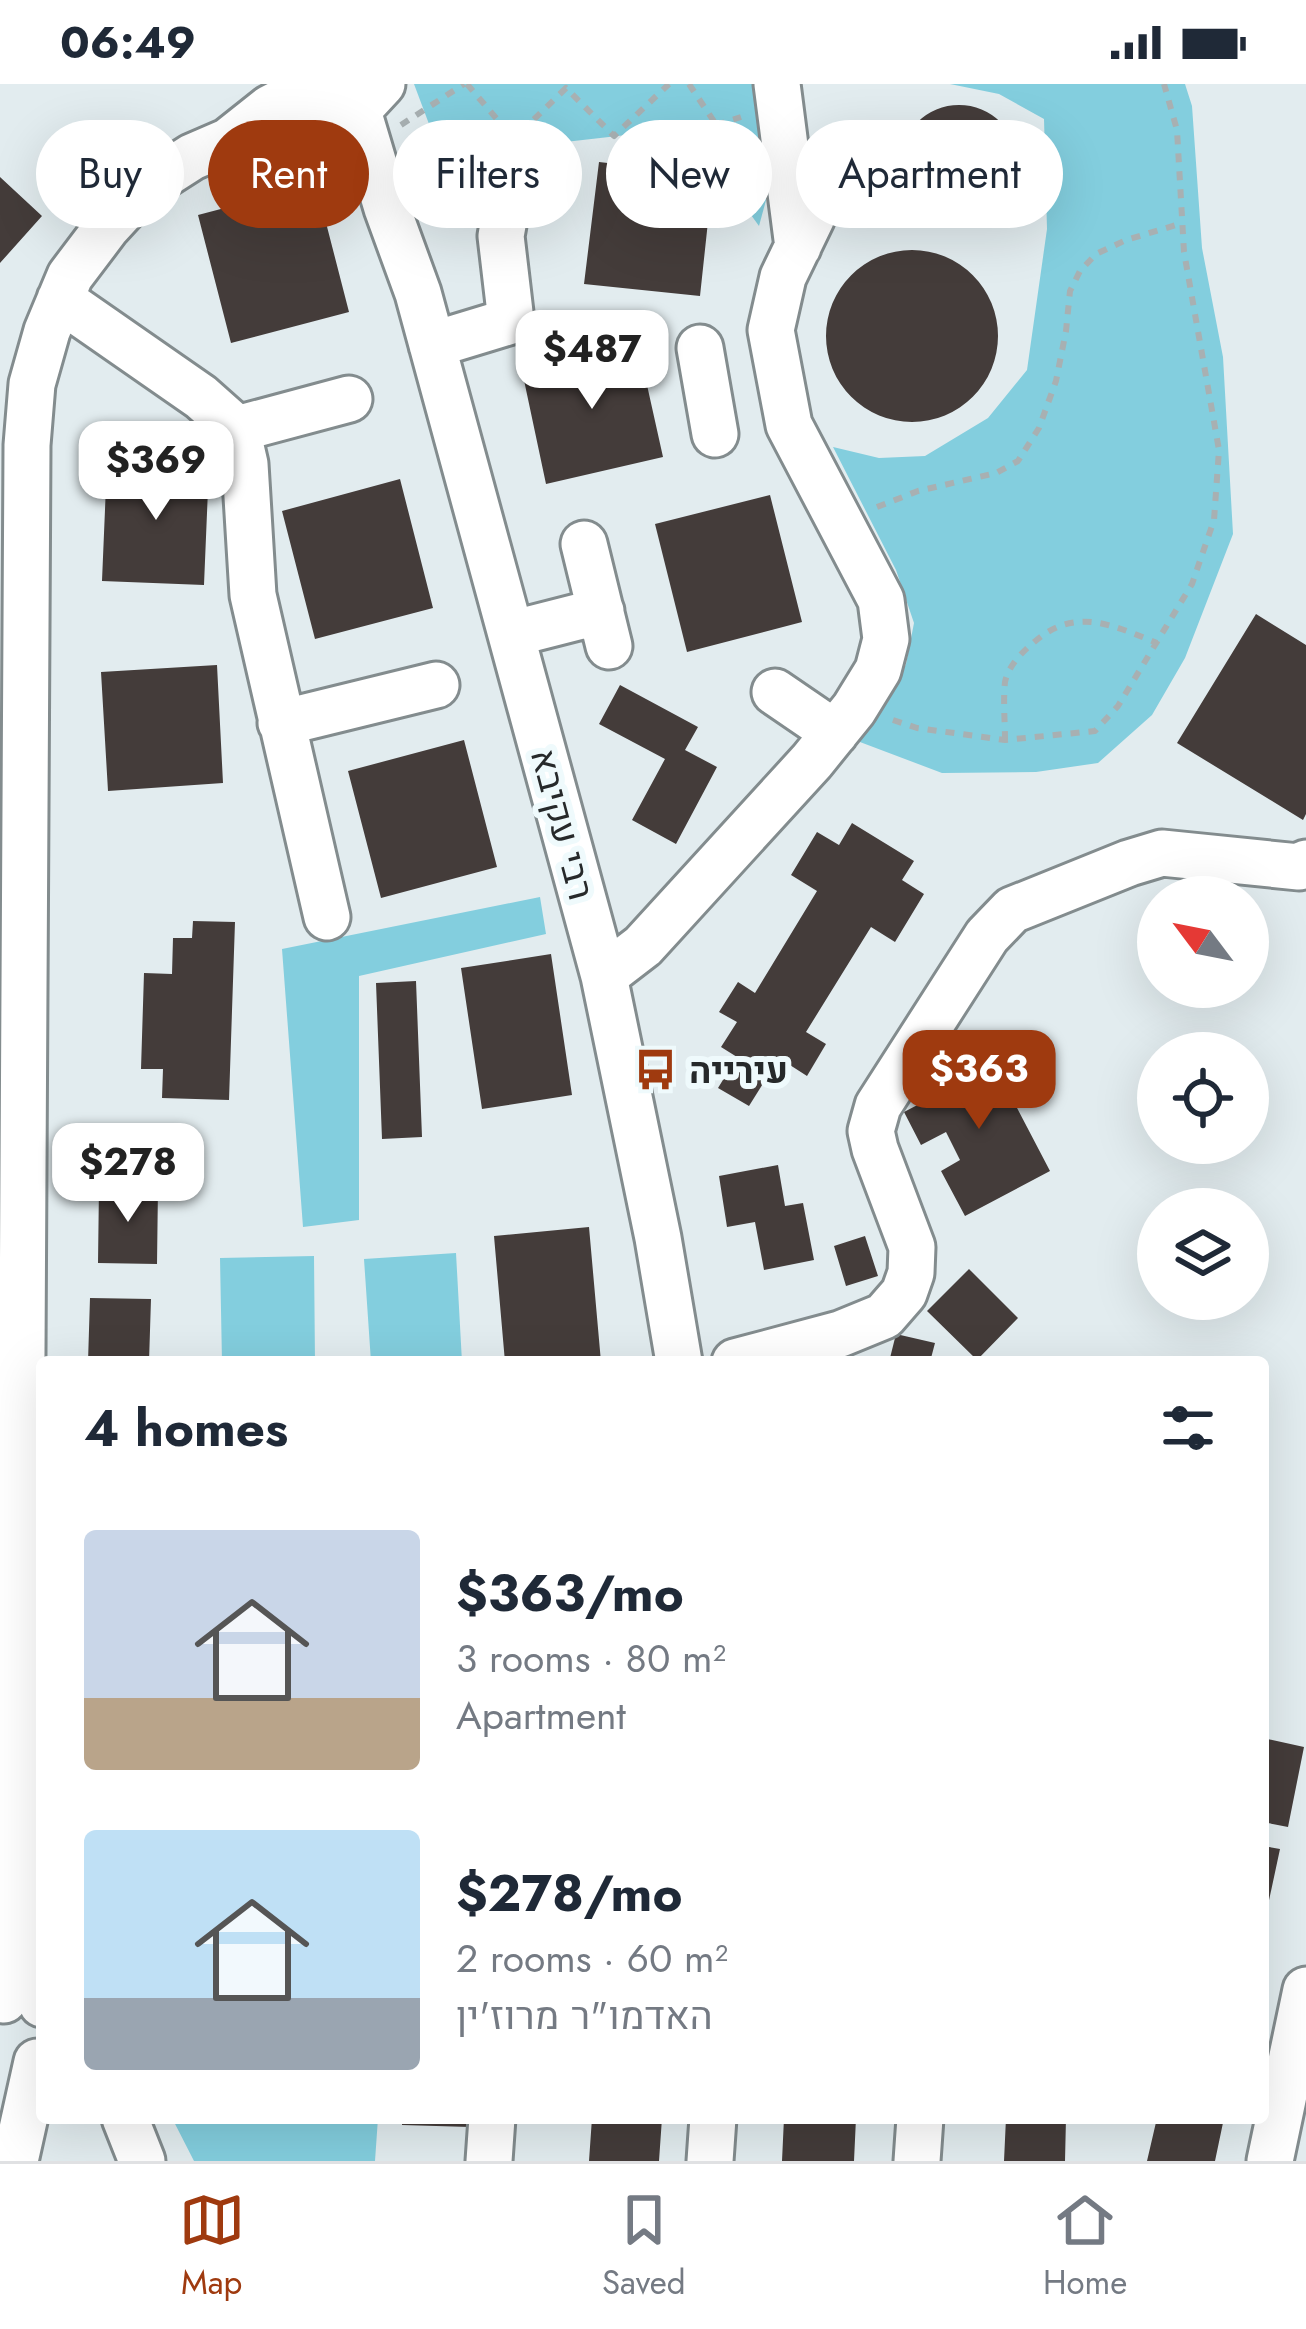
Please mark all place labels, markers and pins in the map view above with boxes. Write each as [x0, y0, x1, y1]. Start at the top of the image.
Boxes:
pin: $487 [521, 310, 663, 412]
pin: $369 [85, 421, 227, 523]
pin: $363 [908, 1030, 1050, 1132]
place label: עירייה [689, 1044, 788, 1096]
bus stop icon: עירייה [632, 1047, 678, 1093]
pin: $278 [57, 1123, 199, 1225]

